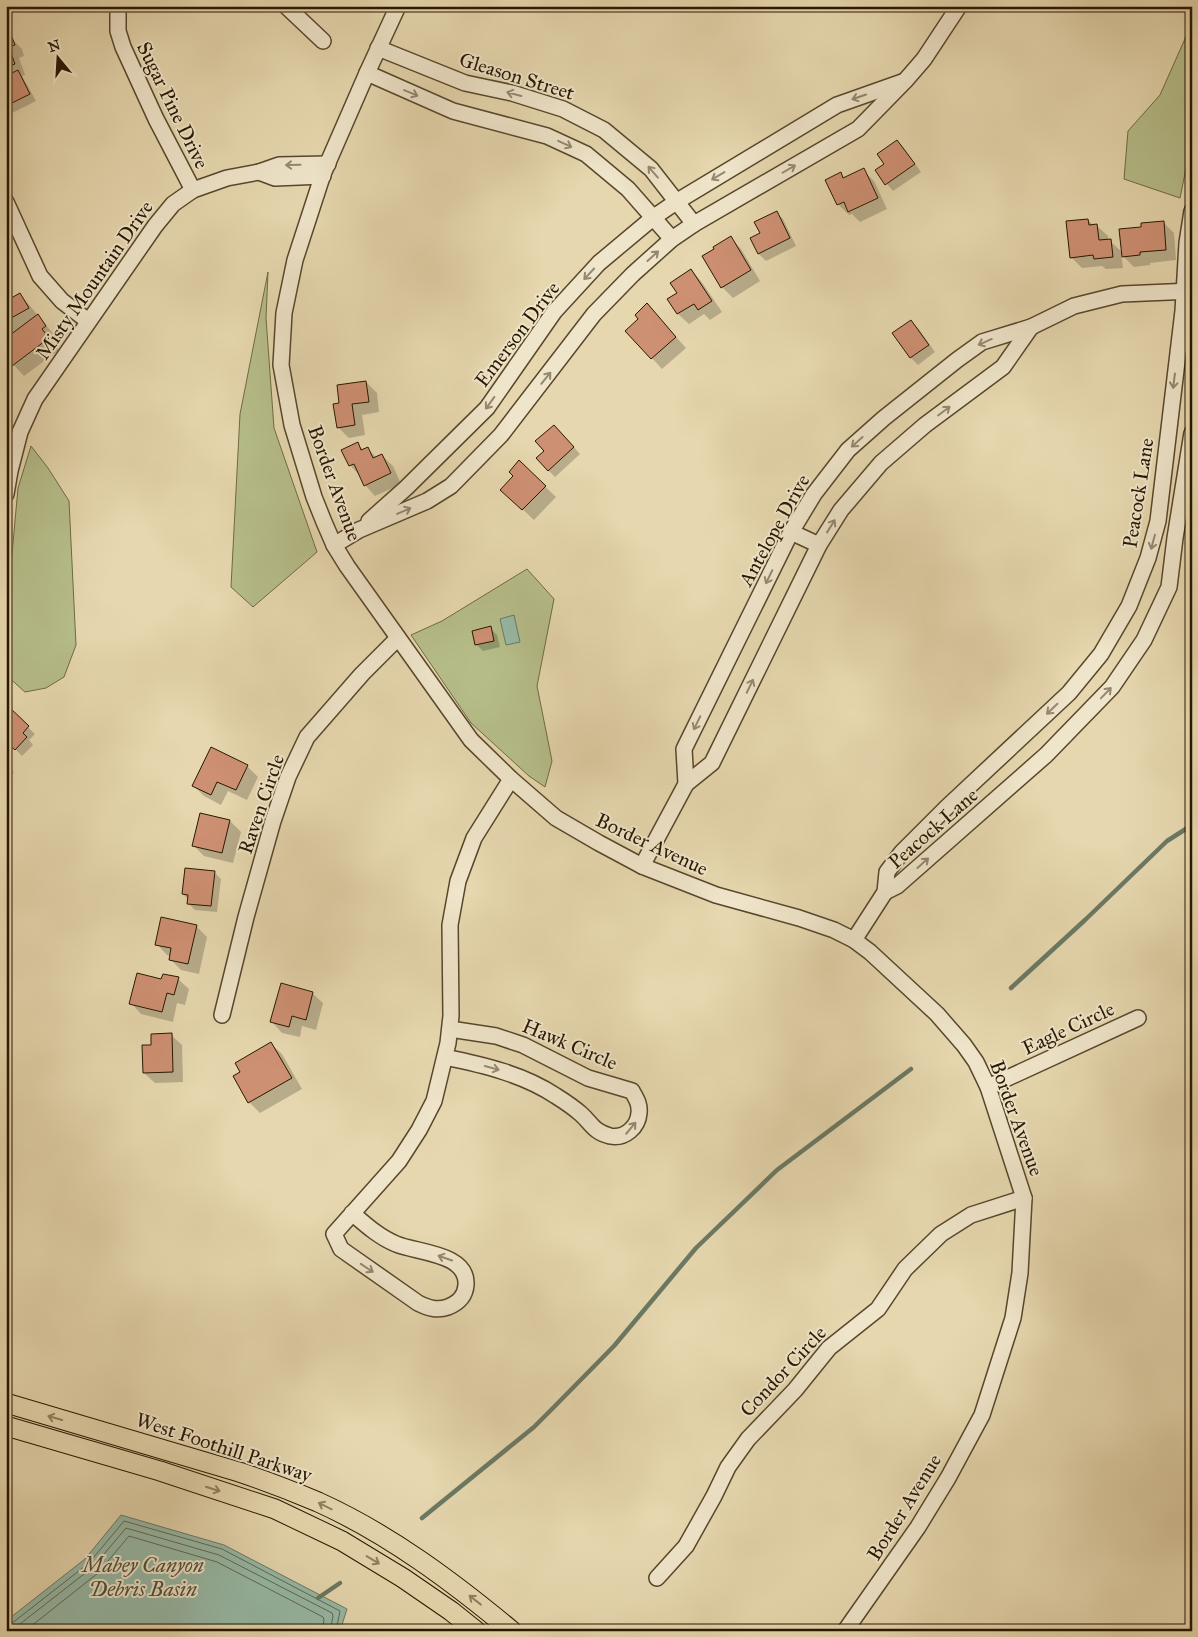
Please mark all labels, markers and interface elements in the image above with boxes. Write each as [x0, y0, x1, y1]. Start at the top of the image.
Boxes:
north arrow [32, 32, 82, 82]
text: N [46, 36, 63, 56]
street label: Sugar Pine Drive [131, 38, 214, 173]
street label: Gleason Street [457, 47, 577, 105]
one-way arrow [403, 88, 418, 98]
one-way arrow [506, 89, 522, 98]
one-way arrow [852, 93, 868, 102]
one-way arrow [557, 140, 572, 149]
one-way arrow [285, 160, 301, 170]
one-way arrow [782, 163, 796, 173]
one-way arrow [647, 166, 659, 179]
one-way arrow [712, 172, 726, 182]
street label: Misty Mountain Drive [30, 196, 158, 364]
one-way arrow [646, 250, 659, 262]
one-way arrow [583, 268, 595, 280]
street label: Emerson Drive [470, 277, 564, 391]
one-way arrow [978, 338, 993, 347]
one-way arrow [541, 372, 552, 385]
one-way arrow [1169, 373, 1179, 389]
one-way arrow [485, 396, 496, 409]
one-way arrow [937, 406, 951, 416]
street label: Border Avenue [303, 422, 367, 544]
one-way arrow [851, 436, 864, 448]
street label: Peacock Lane [1117, 436, 1159, 550]
street label: Antelope Drive [733, 470, 815, 591]
one-way arrow [396, 505, 411, 515]
one-way arrow [826, 519, 836, 533]
one-way arrow [1147, 534, 1157, 550]
one-way arrow [764, 569, 773, 584]
one-way arrow [745, 679, 755, 694]
one-way arrow [1100, 687, 1112, 699]
one-way arrow [1046, 703, 1058, 715]
one-way arrow [692, 715, 702, 730]
street label: Raven Circle [233, 751, 289, 857]
street label: Peacock Lane [883, 783, 983, 873]
street label: Border Avenue [592, 808, 712, 880]
one-way arrow [916, 858, 929, 869]
street label: Eagle Circle [1018, 996, 1118, 1061]
street label: Hawk Circle [519, 1013, 621, 1075]
street label: Border Avenue [985, 1057, 1049, 1179]
one-way arrow [484, 1064, 500, 1074]
one-way arrow [625, 1121, 636, 1134]
one-way arrow [437, 1253, 453, 1262]
one-way arrow [360, 1263, 374, 1273]
street label: Condor Circle [735, 1321, 831, 1421]
street label: West Foothill Parkway [133, 1407, 316, 1487]
one-way arrow [47, 1412, 63, 1422]
street label: Border Avenue [862, 1449, 946, 1565]
one-way arrow [205, 1485, 221, 1494]
one-way arrow [318, 1501, 333, 1511]
water label: Mabey Canyon Debris Basin [80, 1552, 204, 1602]
one-way arrow [365, 1555, 379, 1565]
one-way arrow [468, 1594, 481, 1605]

